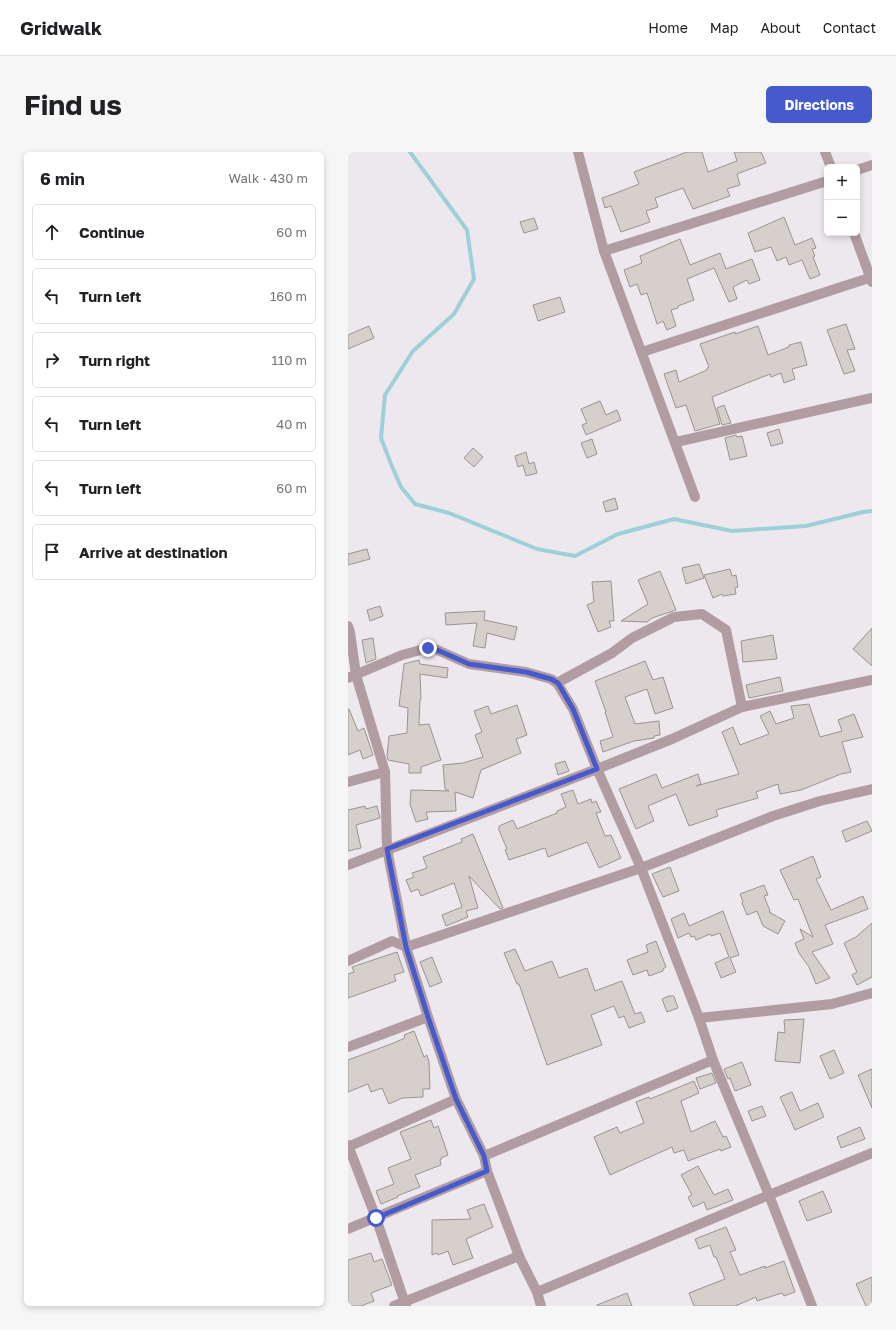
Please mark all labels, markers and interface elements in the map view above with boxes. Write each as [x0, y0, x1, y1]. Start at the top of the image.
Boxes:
text: Gridwalk [20, 16, 102, 39]
text: Home [648, 19, 688, 36]
text: Map [710, 19, 738, 36]
text: About [760, 19, 801, 36]
text: Contact [823, 19, 876, 36]
button: Directions [766, 86, 872, 123]
text: Find us [24, 88, 122, 121]
map controls [824, 164, 860, 236]
button: + [824, 164, 860, 200]
text: 6 min [40, 168, 85, 189]
text: Walk · 430 m [228, 170, 308, 186]
button: − [824, 200, 860, 236]
icon: ahead [41, 221, 63, 243]
text: Continue [79, 223, 145, 241]
text: 60 m [276, 224, 307, 240]
icon: left [41, 285, 63, 307]
text: Turn left [79, 287, 141, 305]
text: 160 m [270, 288, 307, 304]
icon: right [41, 349, 63, 371]
text: Turn right [79, 351, 150, 369]
text: 110 m [272, 352, 307, 368]
icon: left [41, 413, 63, 435]
text: Turn left [79, 415, 141, 433]
text: 40 m [276, 416, 307, 432]
icon: left [41, 477, 63, 499]
text: Turn left [79, 479, 141, 497]
text: 60 m [276, 480, 307, 496]
icon: arrive [41, 541, 63, 563]
text: Arrive at destination [79, 543, 228, 561]
route end [419, 639, 437, 657]
route start [367, 1209, 385, 1227]

